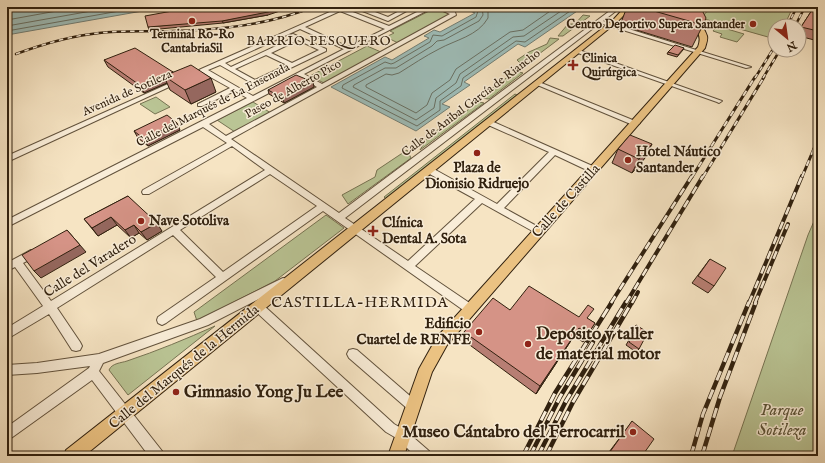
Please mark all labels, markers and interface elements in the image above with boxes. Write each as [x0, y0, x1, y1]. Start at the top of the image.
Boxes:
marker: Terminal Ro-Ro CantabriaSil [187, 16, 197, 26]
place label: Centro Deportivo Supera Santander [567, 17, 746, 33]
north arrow [767, 18, 807, 58]
marker: Centro Deportivo Supera Santander [748, 19, 758, 29]
place label: Terminal Ro-Ro CantabriaSil [149, 27, 235, 56]
district label: BARRIO PESQUERO [246, 33, 392, 50]
text: N [783, 37, 800, 55]
street label: Calle de Anibal García de Riancho [399, 46, 544, 160]
place label: Clinica Quirúrgica [582, 51, 637, 81]
street label: Paseo de Alberto Pico [242, 56, 344, 122]
street label: Calle del Marqués de La Ensenada [134, 59, 293, 151]
marker: Clinica Quirúrgica [567, 59, 579, 71]
street label: Avenida de Sotileza [79, 66, 175, 120]
place label: Hotel Náutico Santander [636, 143, 721, 177]
marker: Plaza de Dionisio Ridruejo [472, 148, 482, 158]
marker: Hotel Náutico Santander [623, 155, 633, 165]
place label: Plaza de Dionisio Ridruejo [425, 159, 530, 193]
street label: Calle de Castilla [528, 160, 605, 242]
place label: Nave Sotoliva [148, 212, 230, 230]
place label: Clínica Dental A. Sota [382, 214, 467, 248]
marker: Nave Sotoliva [136, 216, 146, 226]
marker: Clínica Dental A. Sota [367, 225, 379, 237]
street label: Calle del Varadero [40, 230, 140, 302]
district label: CASTILLA-HERMIDA [271, 293, 449, 312]
street label: Calle del Marqués de la Hermida [105, 300, 264, 433]
place label: Edificio Cuartel de RENFE [356, 315, 471, 349]
place label: Depósito y taller de material motor [536, 324, 661, 365]
marker: Edificio Cuartel de RENFE [474, 327, 484, 337]
marker: Depósito y taller de material motor [523, 339, 533, 349]
place label: Gimnasio Yong Ju Lee [184, 382, 344, 403]
marker: Gimnasio Yong Ju Lee [171, 387, 181, 397]
park label: Parque Sotileza [758, 400, 807, 441]
place label: Museo Cántabro del Ferrocarril [402, 422, 625, 443]
marker: Museo Cántabro del Ferrocarril [628, 427, 638, 437]

